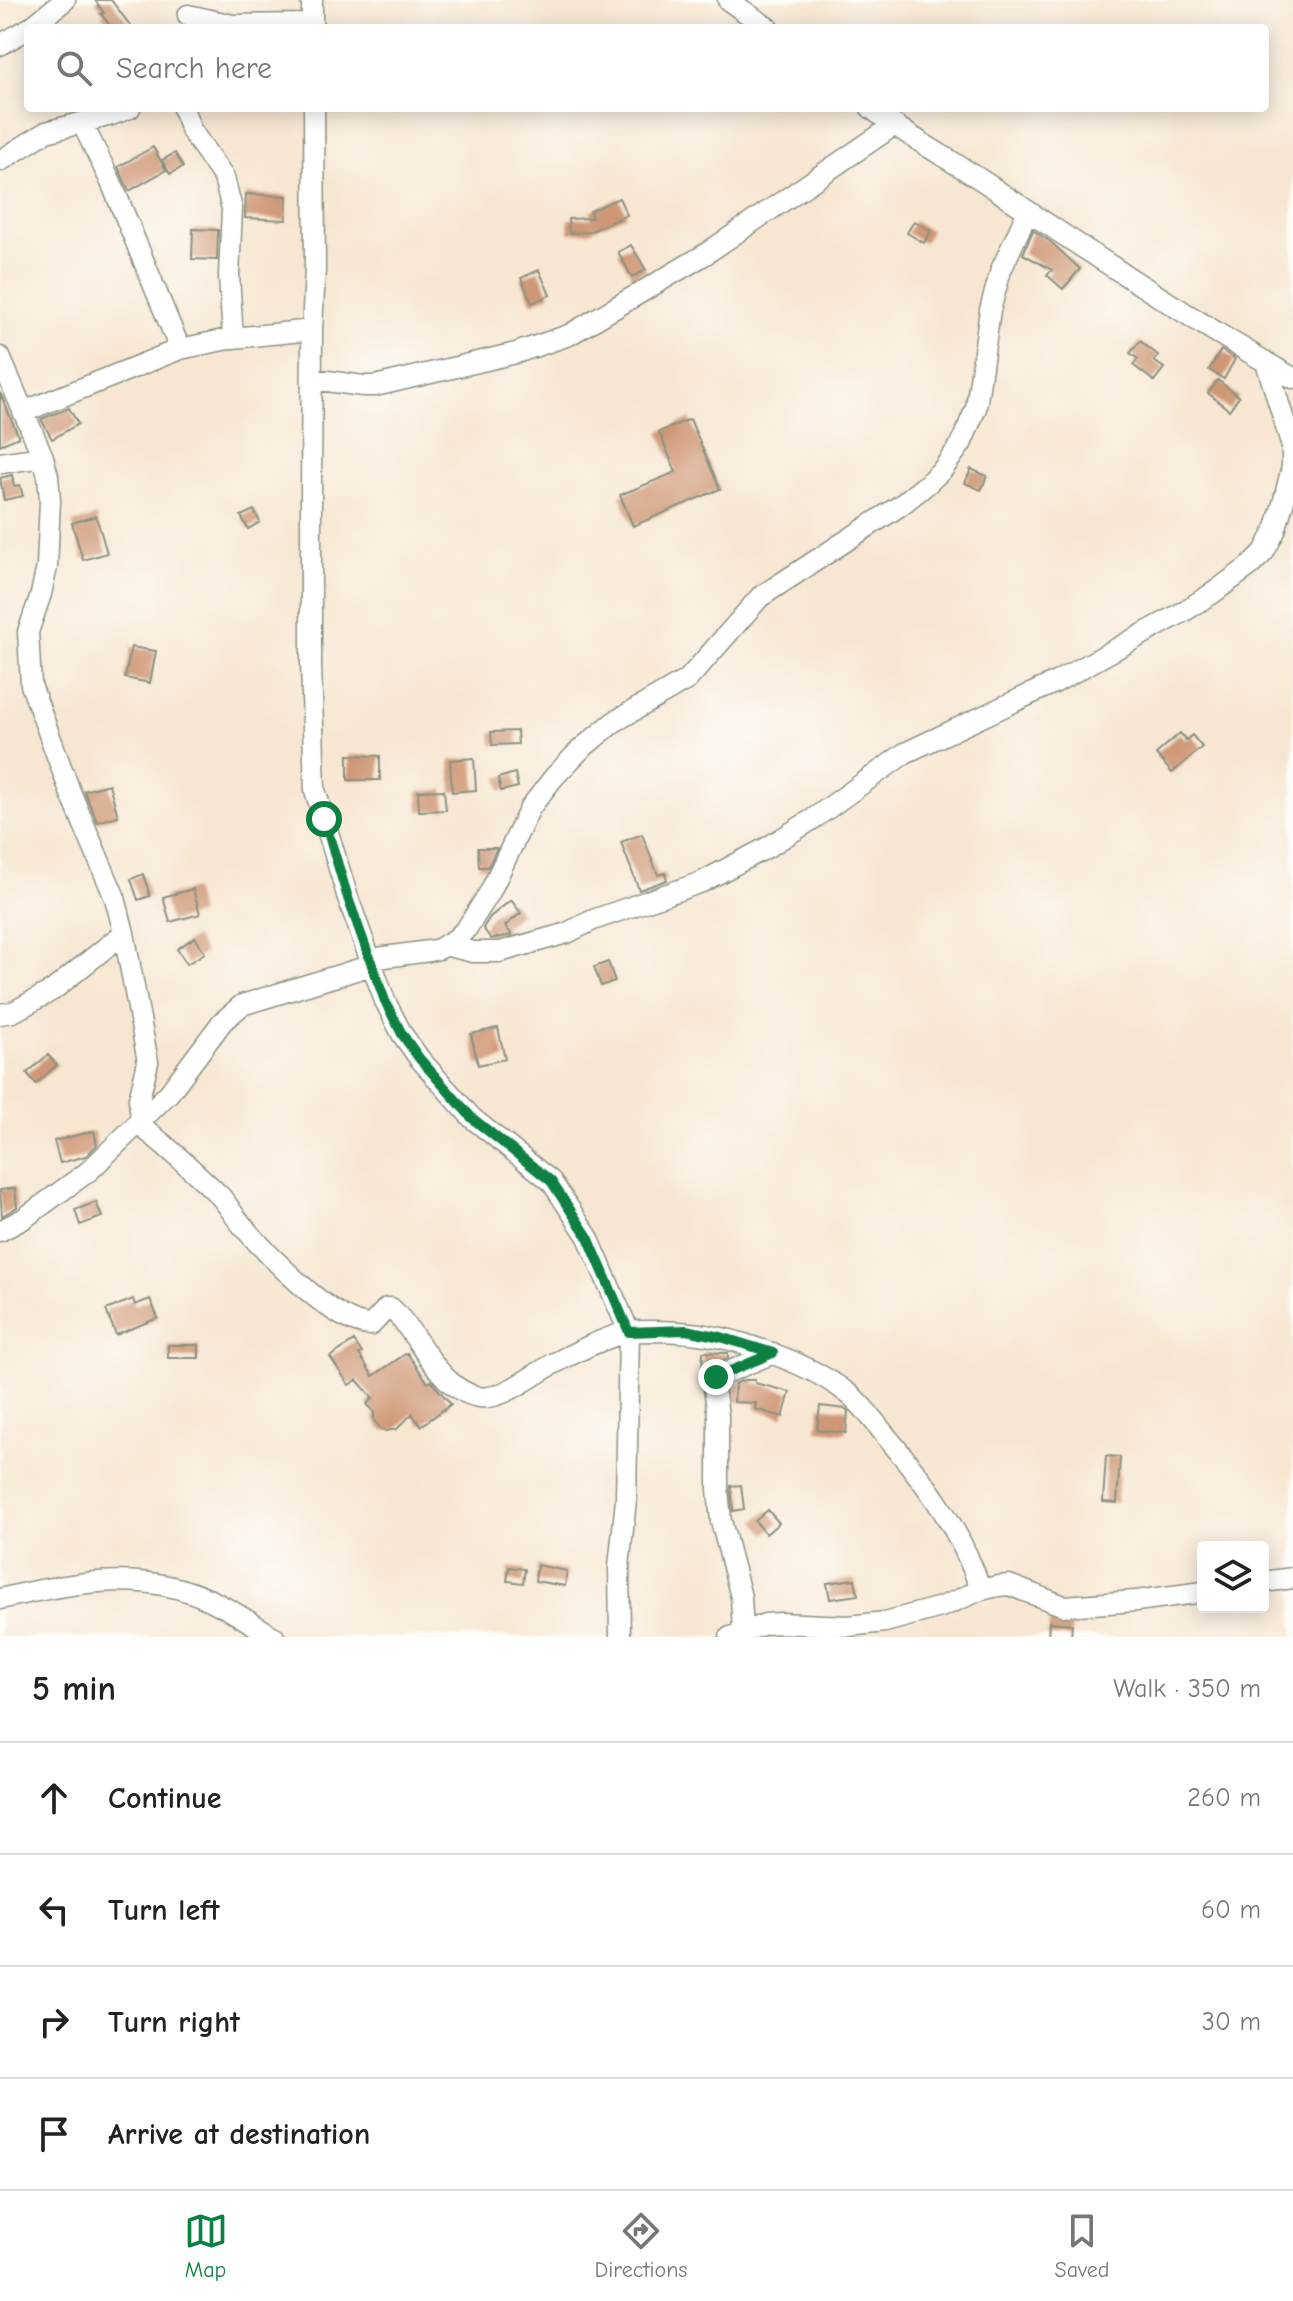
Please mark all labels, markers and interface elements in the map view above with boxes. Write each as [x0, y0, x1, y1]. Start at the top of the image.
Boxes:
search box [24, 24, 1269, 112]
icon: search [52, 46, 96, 90]
text: Search here [116, 51, 272, 86]
route start [306, 801, 342, 837]
route end [698, 1359, 734, 1395]
map controls [1197, 1541, 1269, 1613]
button: layers [1197, 1541, 1269, 1613]
text: 5 min [32, 1669, 116, 1709]
text: Walk · 350 m [1113, 1674, 1261, 1704]
icon: ahead [32, 1776, 76, 1820]
text: Continue [108, 1781, 222, 1816]
text: 260 m [1187, 1783, 1261, 1813]
icon: left [32, 1888, 76, 1932]
text: Turn left [108, 1893, 220, 1928]
text: 60 m [1201, 1895, 1261, 1925]
icon: right [32, 2000, 76, 2044]
text: Turn right [108, 2005, 240, 2040]
text: 30 m [1202, 2007, 1261, 2037]
icon: arrive [32, 2112, 76, 2156]
text: Arrive at destination [108, 2117, 370, 2152]
tab: Map [184, 2209, 228, 2283]
tab: Directions [595, 2209, 688, 2283]
tab: Saved [1055, 2209, 1109, 2283]

